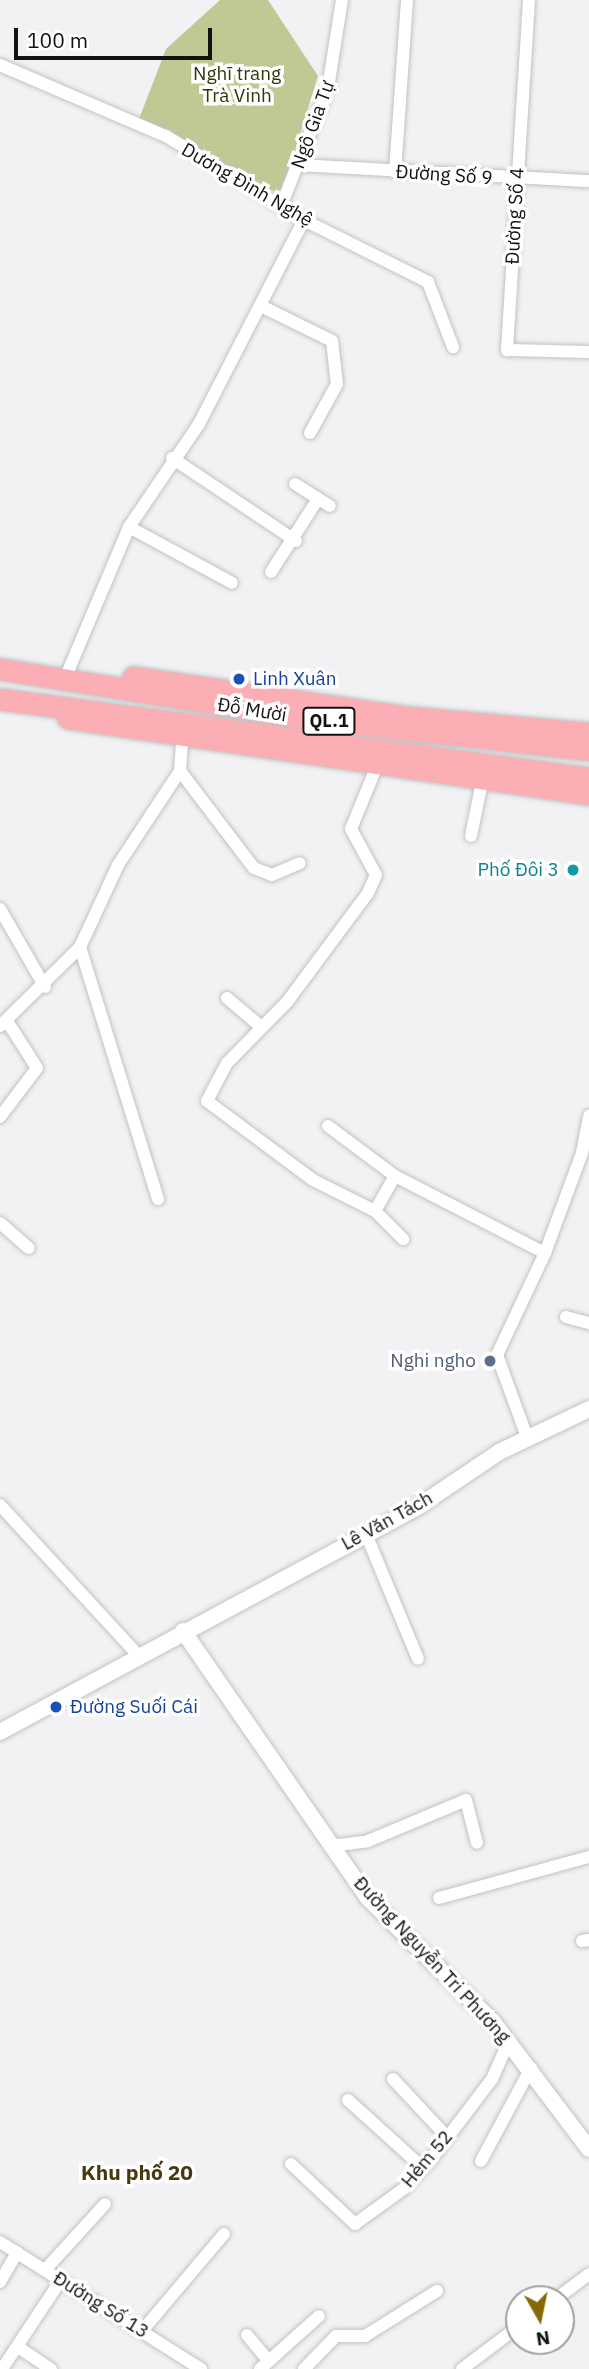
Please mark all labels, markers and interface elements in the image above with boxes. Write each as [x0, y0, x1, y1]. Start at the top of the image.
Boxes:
scale bar [18, 14, 215, 58]
text: 100 m [27, 26, 88, 54]
park label: Nghĩ trang Trà Vinh [193, 63, 281, 107]
street label: Ngô Gia Tự [287, 78, 339, 172]
street label: Dương Đình Nghệ [177, 138, 317, 232]
street label: Đường Số 9 [395, 160, 493, 190]
street label: Đường Số 4 [501, 167, 529, 265]
place label: Linh Xuân [253, 668, 337, 690]
marker: Linh Xuân [231, 671, 247, 687]
street label: Đỗ Mười [216, 693, 288, 727]
road number: QL.1 [301, 706, 357, 736]
place label: Phố Đôi 3 [477, 859, 559, 881]
marker: Phố Đôi 3 [565, 862, 581, 878]
place label: Nghi ngho [390, 1350, 476, 1372]
marker: Nghi ngho [482, 1353, 498, 1369]
street label: Lê Văn Tách [337, 1487, 437, 1555]
place label: Đường Suối Cái [70, 1696, 198, 1718]
marker: Đường Suối Cái [48, 1699, 64, 1715]
street label: Đường Nguyễn Tri Phương [349, 1872, 515, 2048]
street label: Hẻm 52 [396, 2126, 458, 2192]
district label: Khu phố 20 [81, 2159, 193, 2185]
street label: Đường Số 13 [49, 2267, 153, 2343]
north arrow [505, 2285, 575, 2355]
text: N [534, 2326, 552, 2352]

